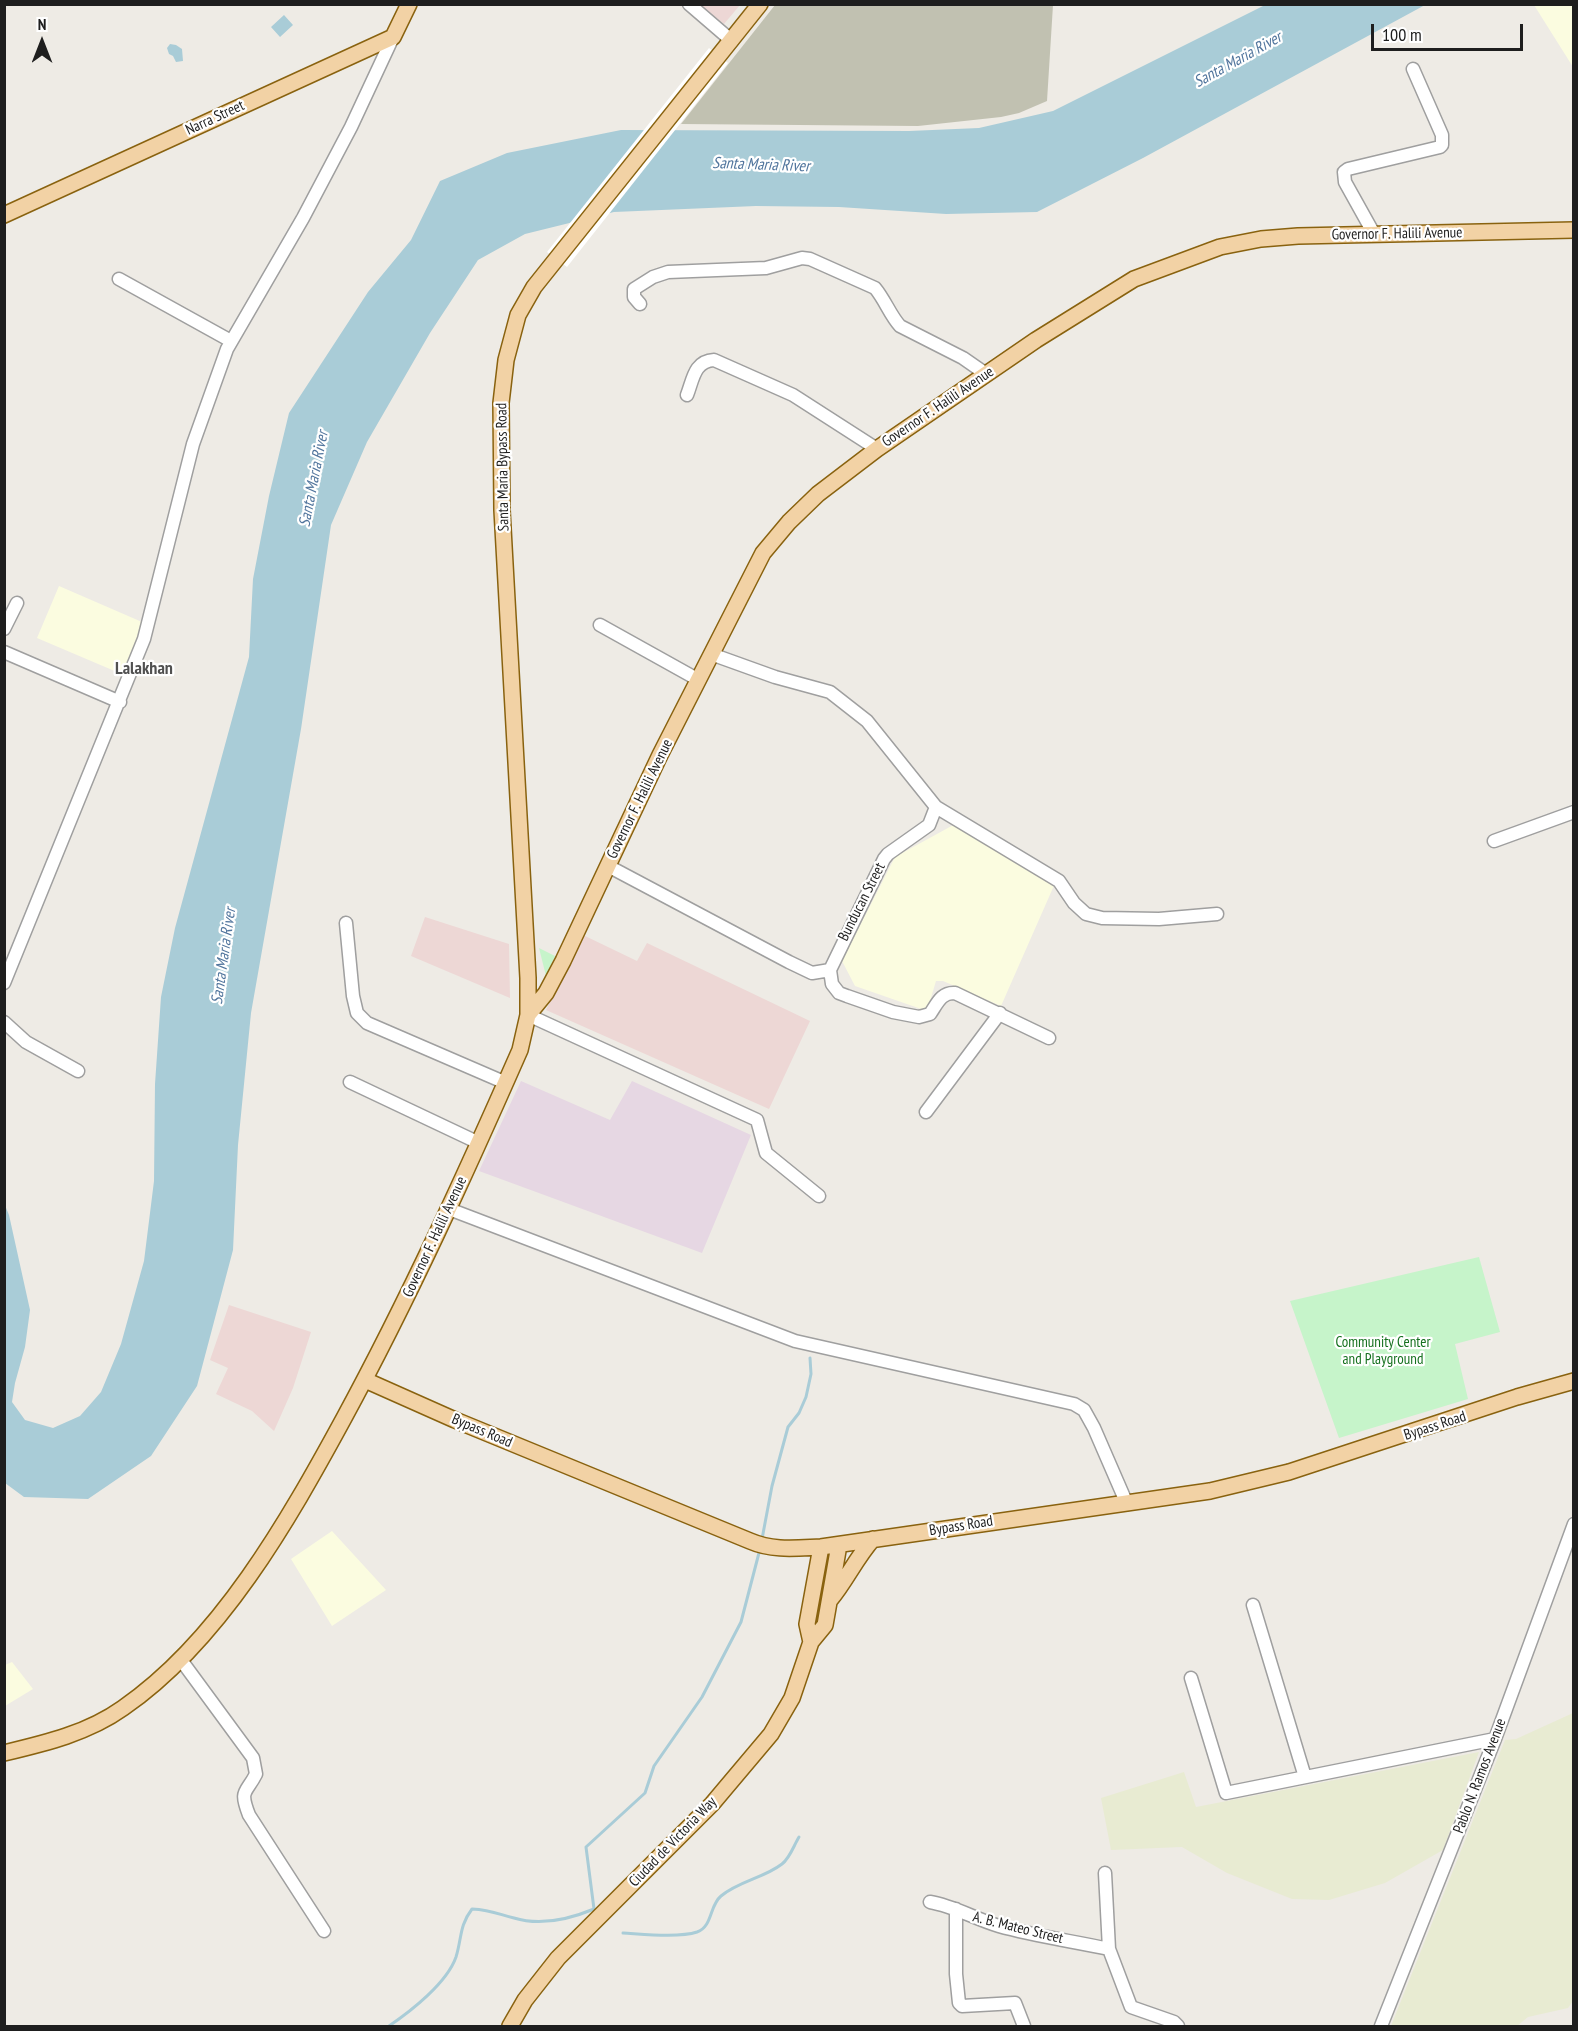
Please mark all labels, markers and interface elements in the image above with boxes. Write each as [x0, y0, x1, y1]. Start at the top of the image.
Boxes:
north arrow [12, 12, 72, 72]
scale bar [1374, 12, 1526, 50]
text: N [38, 14, 46, 34]
text: 100 m [1382, 23, 1422, 46]
water label: Santa Maria River [1191, 28, 1285, 92]
street label: Narra Street [183, 97, 247, 139]
water label: Santa Maria River [712, 154, 810, 176]
street label: Governor F. Halili Avenue [1331, 224, 1463, 244]
street label: Governor F. Halili Avenue [879, 363, 997, 451]
street label: Santa Maria Bypass Road [493, 403, 513, 531]
water label: Santa Maria River [295, 430, 333, 528]
district label: Lalakhan [115, 658, 173, 680]
street label: Governor F. Halili Avenue [603, 736, 677, 862]
street label: Bunducan Street [835, 860, 889, 944]
water label: Santa Maria River [208, 907, 240, 1005]
street label: Governor F. Halili Avenue [399, 1174, 471, 1300]
park label: Community Center and Playground [1335, 1334, 1431, 1369]
street label: Bypass Road [1402, 1408, 1468, 1444]
street label: Bypass Road [449, 1410, 515, 1452]
street label: Bypass Road [928, 1512, 994, 1540]
street label: Pablo N. Ramos Avenue [1450, 1716, 1510, 1836]
street label: Ciudad de Victoria Way [625, 1793, 721, 1891]
street label: A. B. Mateo Street [971, 1908, 1065, 1948]

